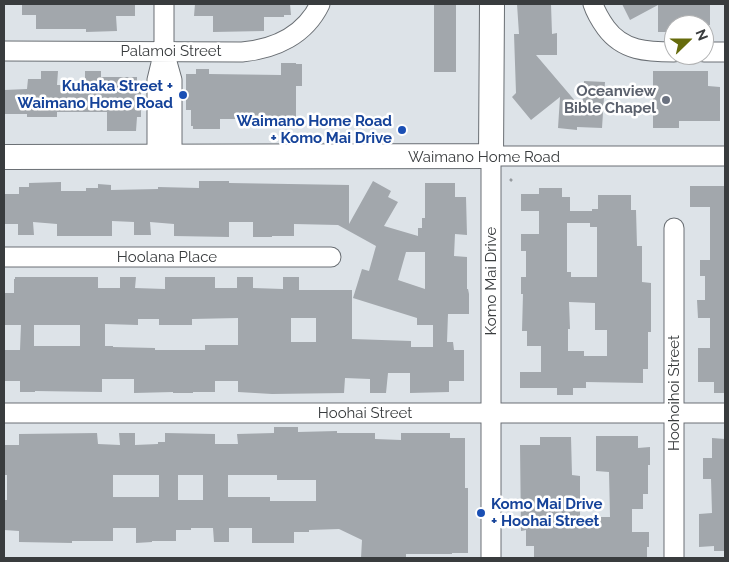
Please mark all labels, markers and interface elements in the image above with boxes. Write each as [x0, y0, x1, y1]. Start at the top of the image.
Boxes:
north arrow [664, 15, 714, 65]
text: N [693, 27, 711, 43]
street label: Palamoi Street [120, 42, 222, 60]
place label: Kuhaka Street + Waimano Home Road [18, 77, 173, 112]
place label: Oceanview Bible Chapel [564, 82, 656, 117]
marker: Kuhaka Street + Waimano Home Road [177, 89, 189, 101]
marker: Oceanview Bible Chapel [660, 94, 672, 106]
place label: Waimano Home Road + Komo Mai Drive [237, 112, 392, 147]
marker: Waimano Home Road + Komo Mai Drive [396, 124, 408, 136]
street label: Waimano Home Road [408, 148, 560, 166]
street label: Komo Mai Drive [482, 227, 500, 335]
street label: Hoolana Place [117, 248, 217, 266]
street label: Hoohoihoi Street [665, 335, 683, 451]
street label: Hoohai Street [318, 404, 412, 422]
place label: Komo Mai Drive + Hoohai Street [491, 495, 602, 530]
marker: Komo Mai Drive + Hoohai Street [475, 507, 487, 519]

